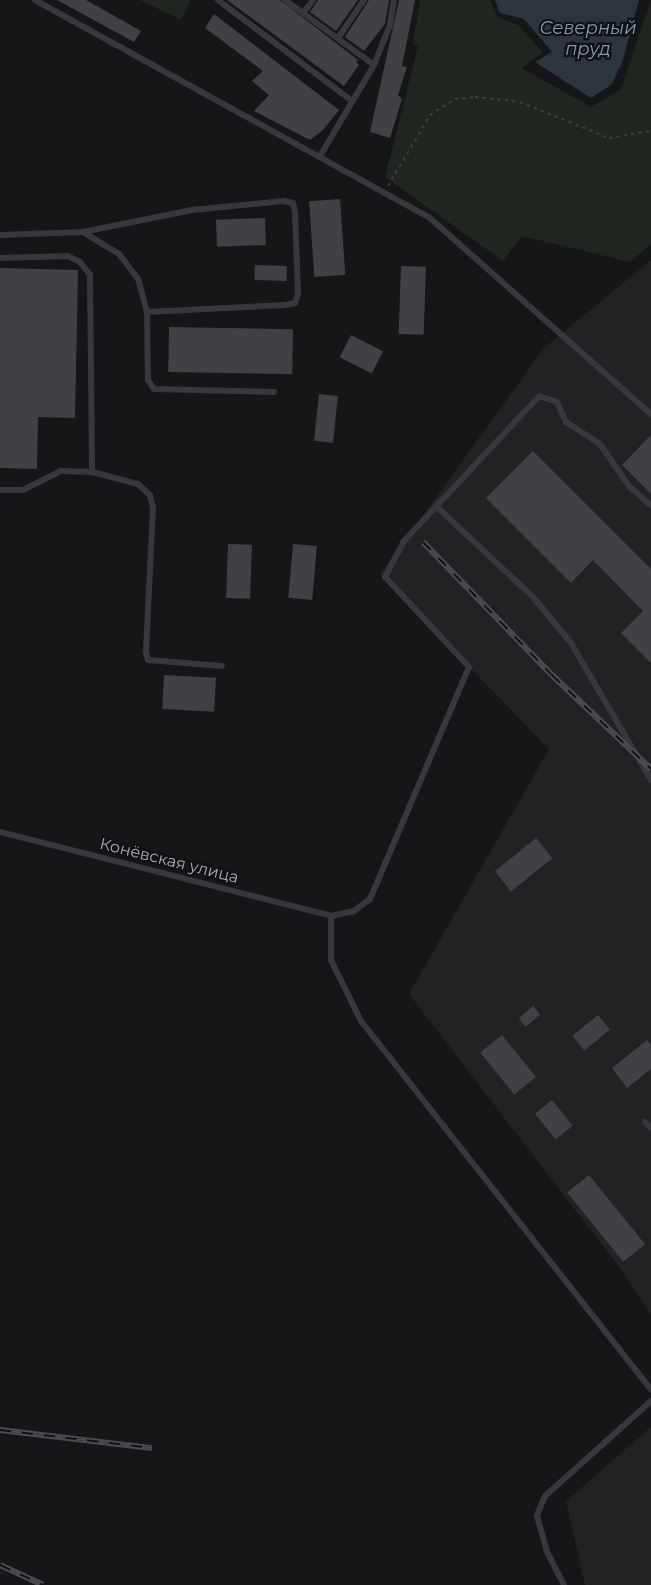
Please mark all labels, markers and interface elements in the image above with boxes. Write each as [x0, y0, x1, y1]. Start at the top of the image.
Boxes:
water label: Северный пруд [539, 18, 637, 60]
street label: Конёвская улица [97, 834, 241, 888]

